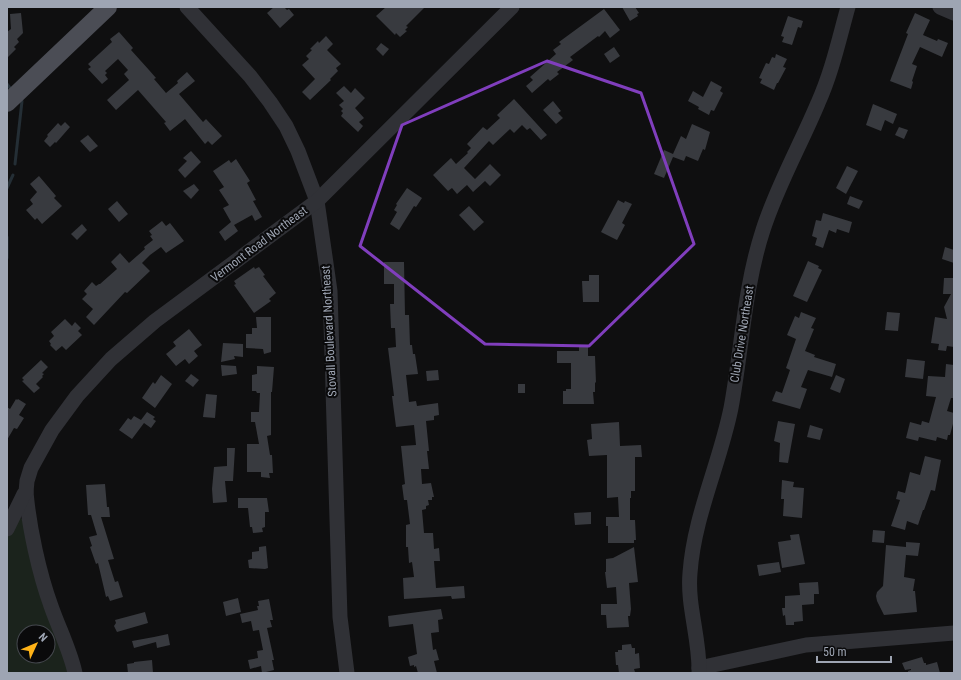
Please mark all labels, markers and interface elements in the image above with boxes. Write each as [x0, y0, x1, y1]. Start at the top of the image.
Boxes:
street label: Vermont Road Northeast [208, 203, 310, 285]
street label: Stovall Boulevard Northeast [319, 265, 339, 397]
street label: Club Drive Northeast [727, 284, 757, 383]
north arrow [16, 624, 56, 664]
text: N [36, 630, 50, 645]
scale bar [817, 638, 891, 664]
text: 50 m [823, 645, 847, 659]

